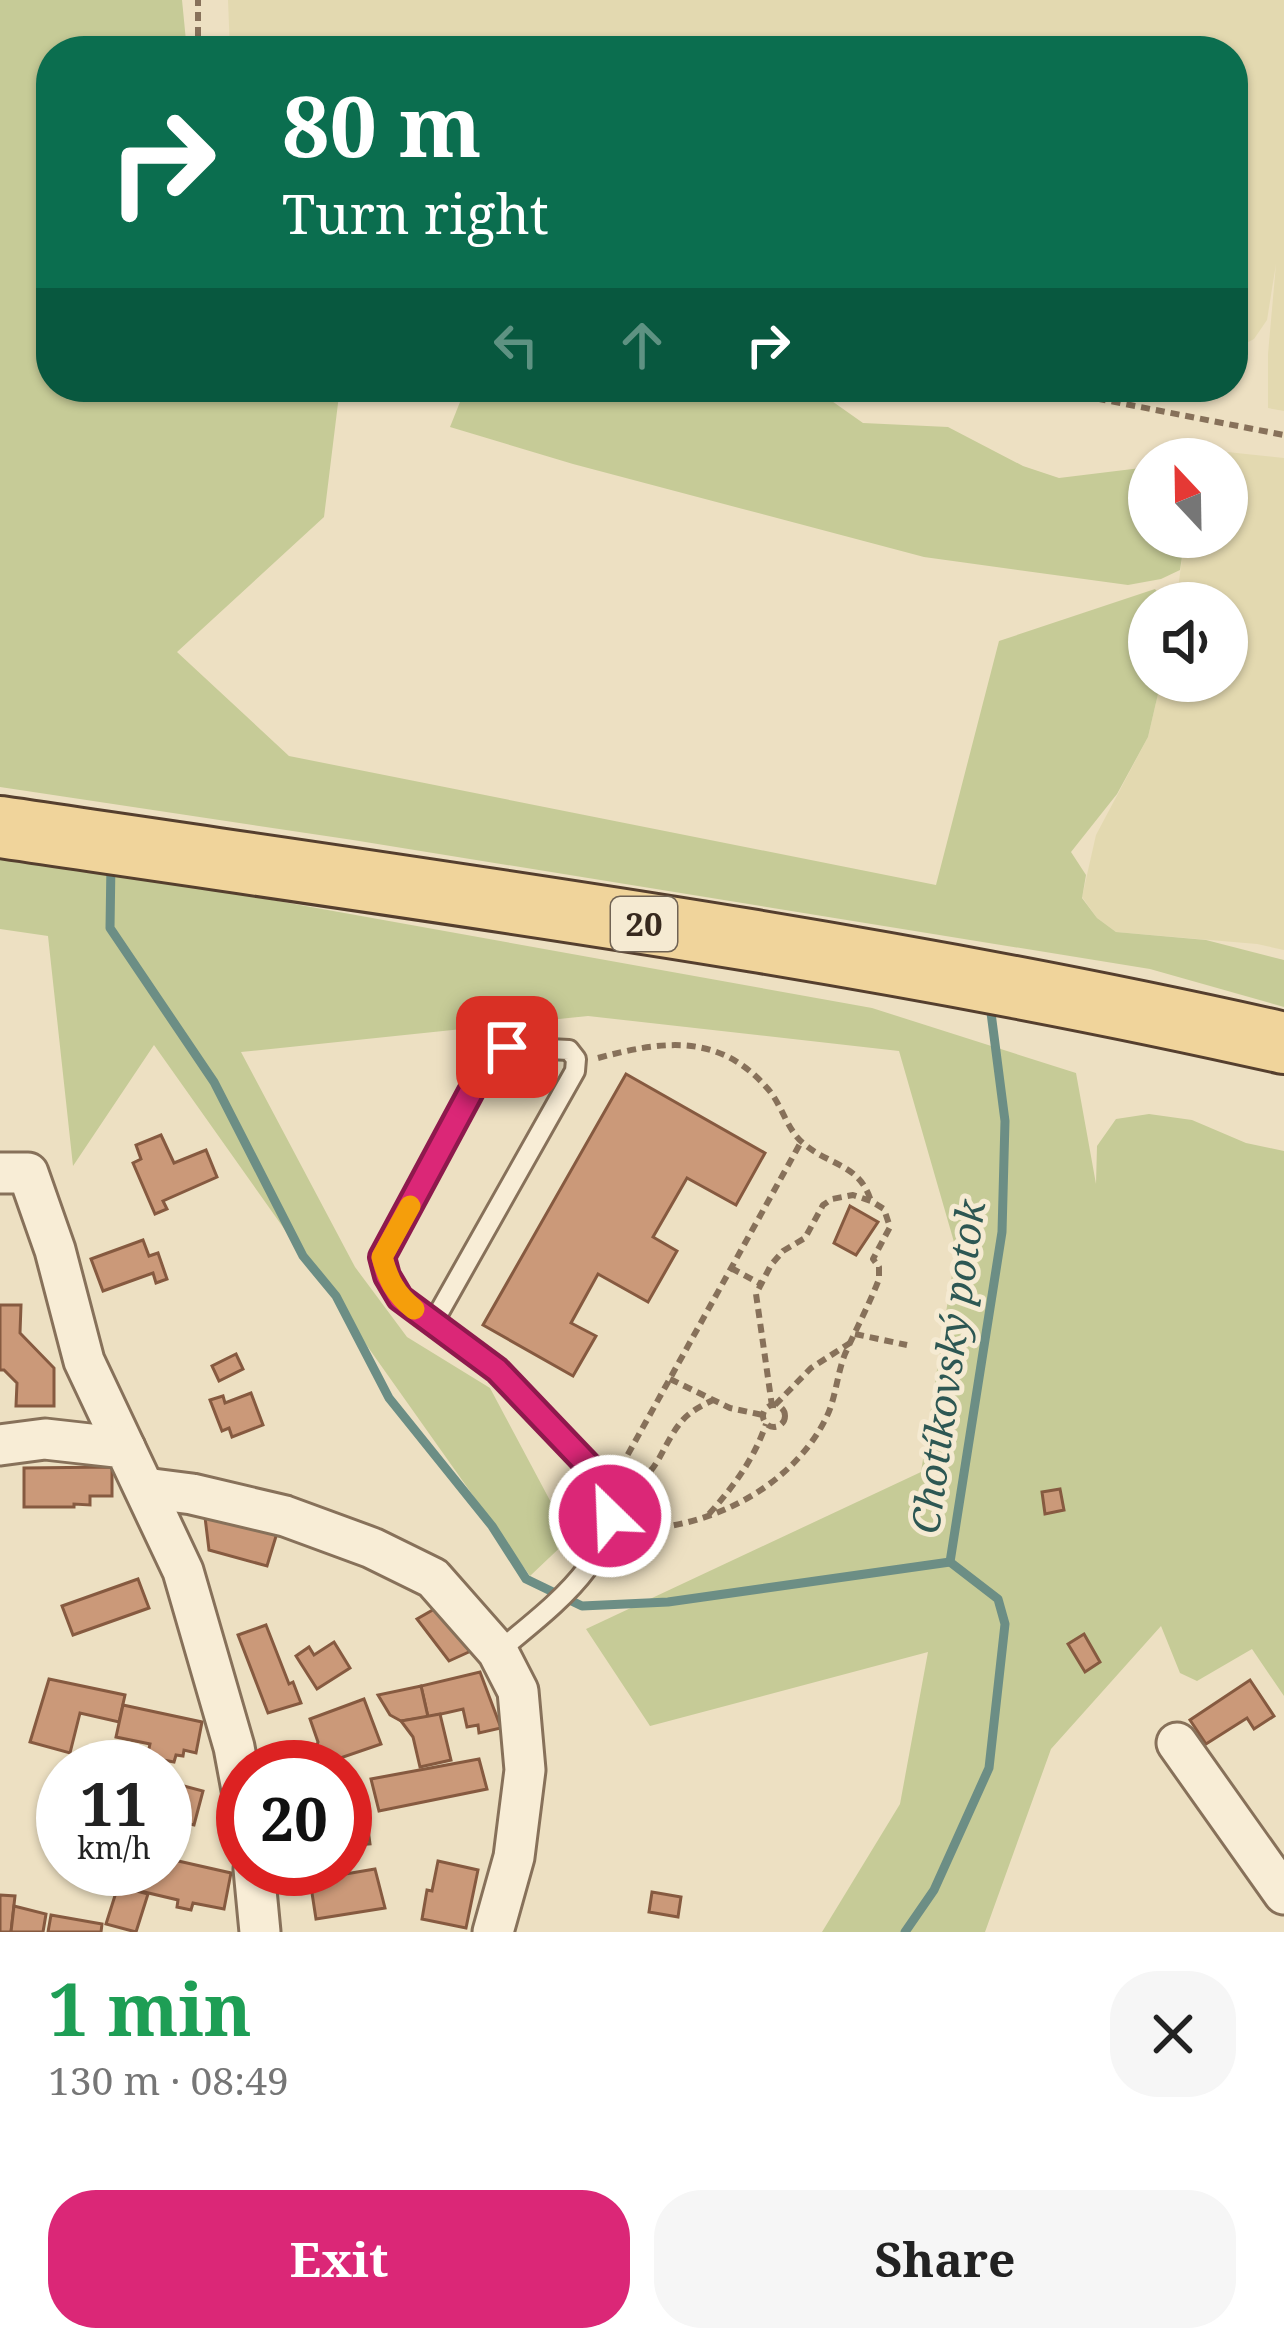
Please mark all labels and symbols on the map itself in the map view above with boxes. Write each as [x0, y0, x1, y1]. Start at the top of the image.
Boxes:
north arrow [1128, 438, 1248, 558]
road number: 20 [611, 897, 677, 951]
pin [456, 996, 558, 1098]
water label: Chotíkovský potok [897, 1195, 996, 1537]
position arrow [547, 1453, 673, 1579]
speed limit sign: 20 [216, 1740, 372, 1896]

